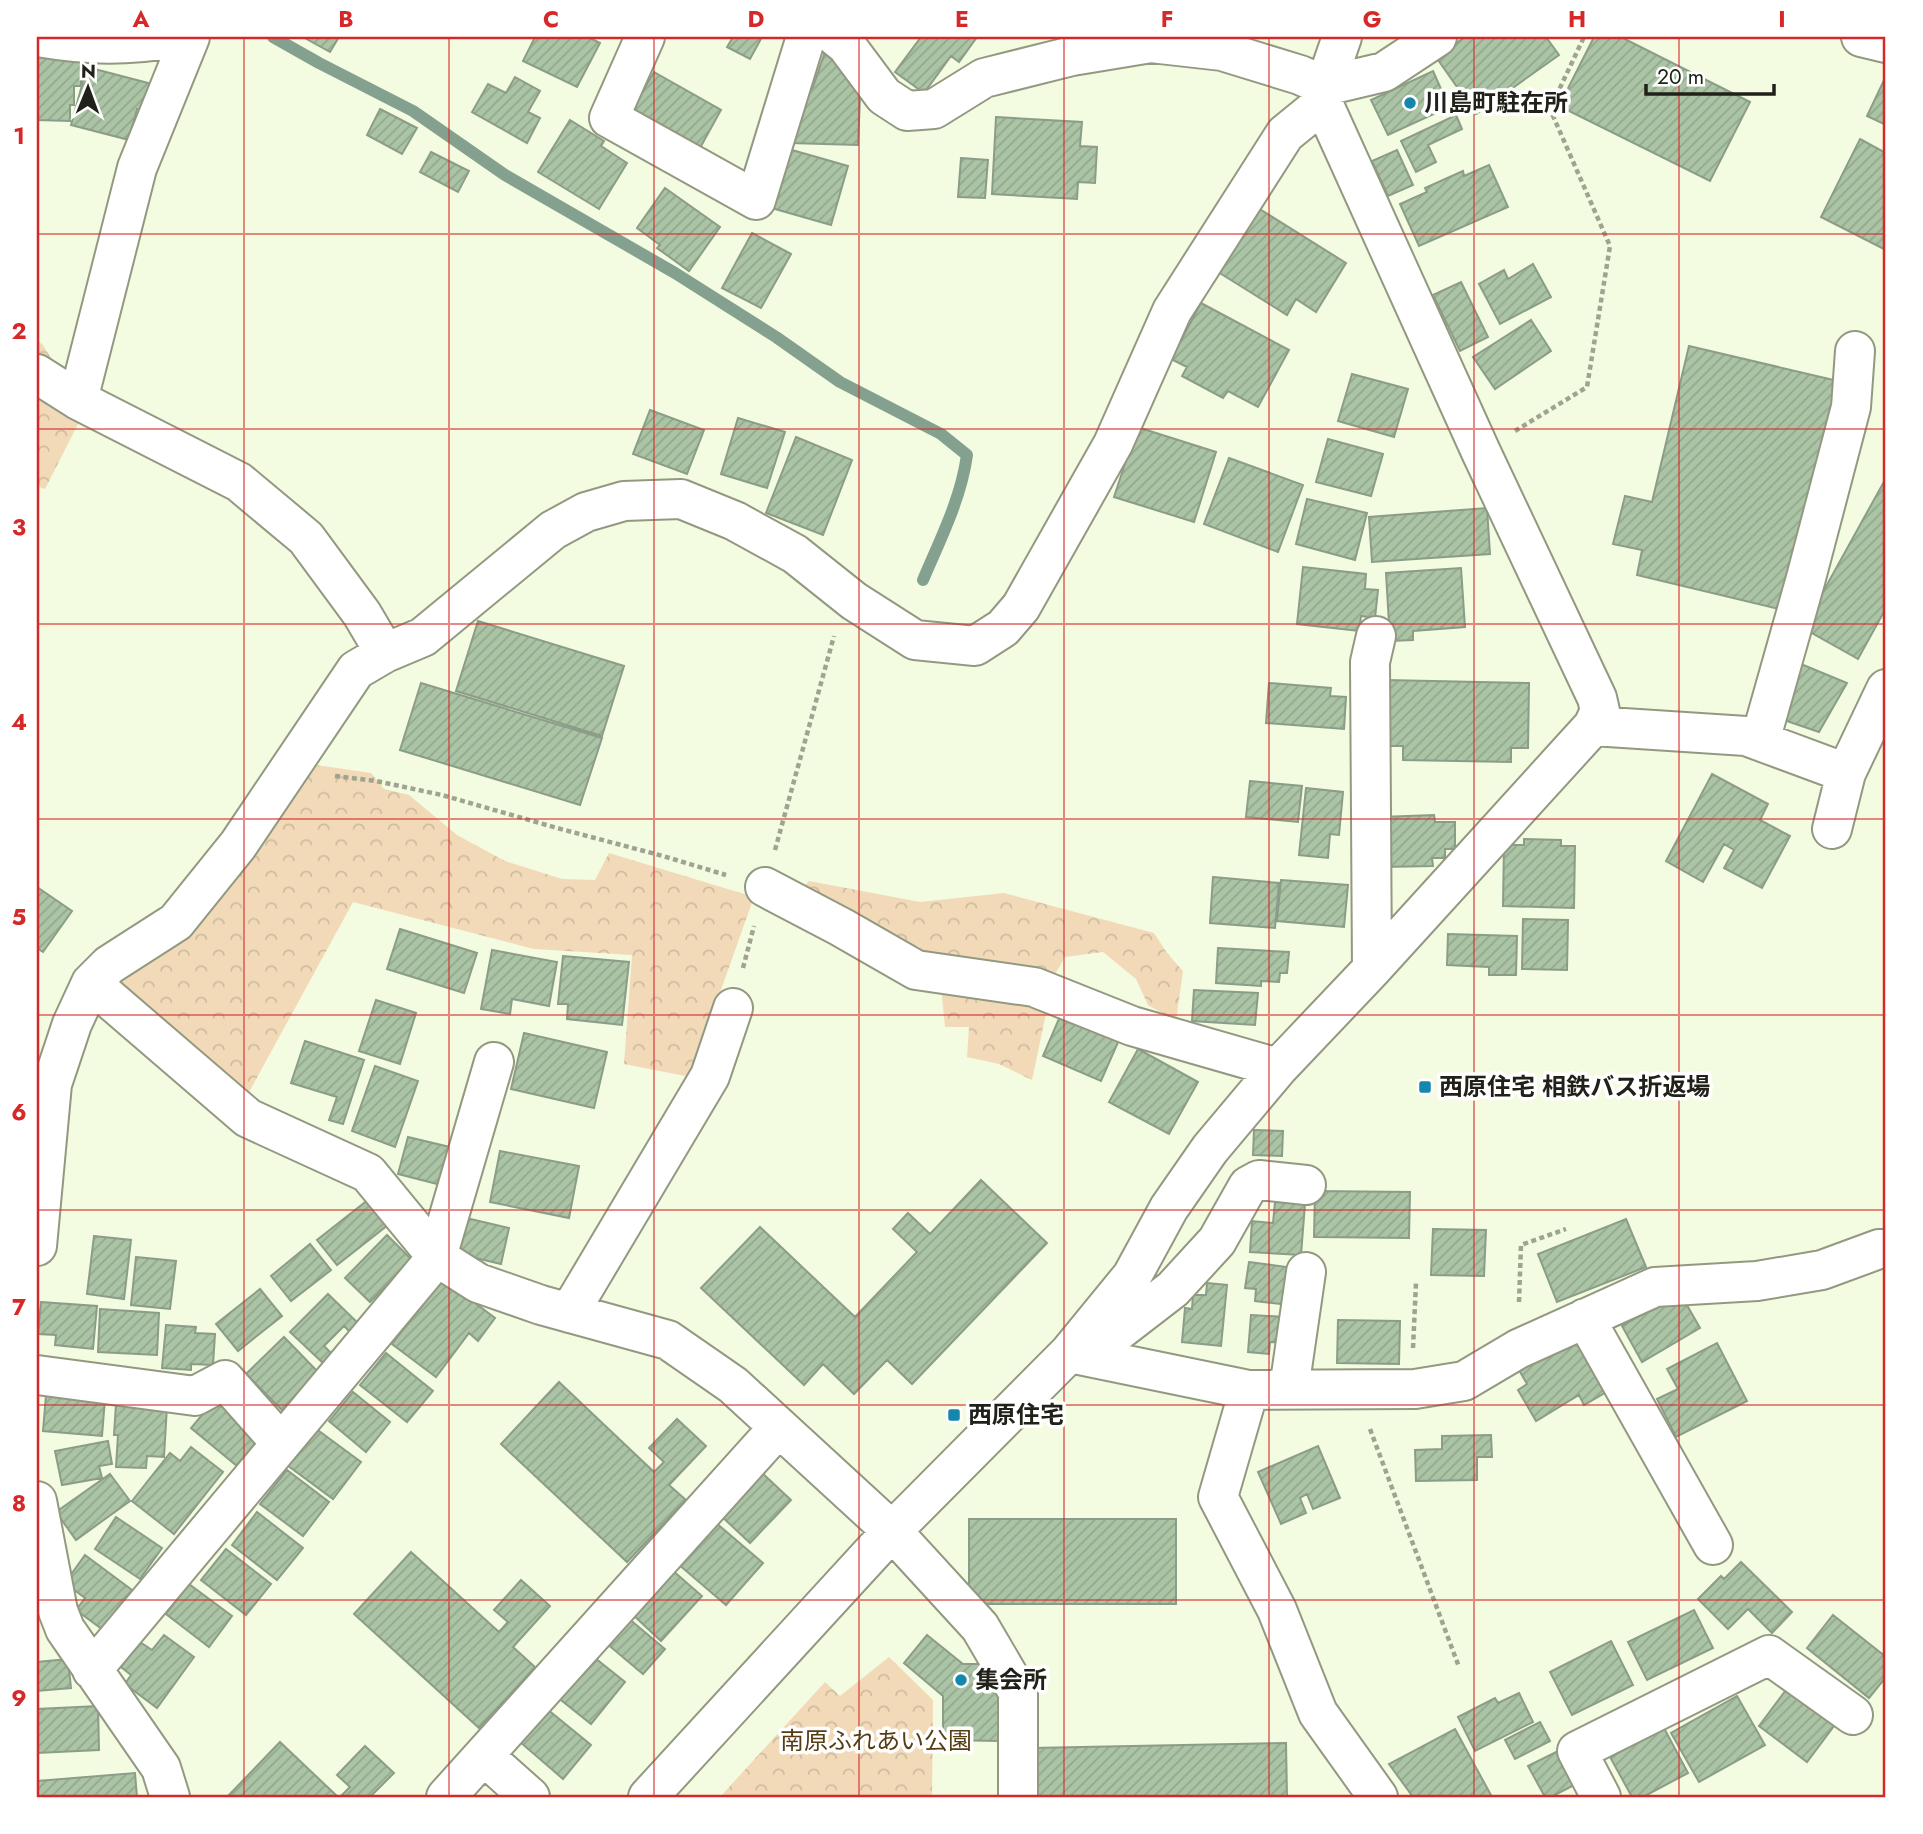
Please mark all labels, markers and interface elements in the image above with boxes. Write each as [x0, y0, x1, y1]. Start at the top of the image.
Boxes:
text: A [132, 2, 150, 36]
text: B [338, 2, 354, 36]
text: C [543, 2, 559, 36]
text: D [748, 2, 765, 36]
text: E [955, 2, 969, 36]
text: F [1161, 2, 1173, 36]
text: G [1363, 2, 1381, 36]
text: H [1568, 2, 1586, 36]
text: I [1778, 2, 1786, 36]
north arrow [52, 52, 122, 122]
scale bar [1646, 52, 1774, 96]
text: N [81, 58, 96, 85]
text: 20 m [1657, 62, 1704, 92]
place label: 川島町駐在所 [1424, 85, 1568, 120]
marker: 川島町駐在所 [1402, 95, 1418, 111]
text: 1 [13, 119, 25, 153]
text: 2 [11, 314, 27, 348]
text: 3 [12, 510, 26, 544]
text: 4 [11, 705, 27, 739]
text: 5 [12, 900, 26, 934]
place label: 西原住宅 相鉄バス折返場 [1439, 1069, 1710, 1104]
marker: 西原住宅 相鉄バス折返場 [1417, 1079, 1433, 1095]
text: 6 [11, 1095, 27, 1129]
text: 7 [12, 1290, 26, 1324]
place label: 西原住宅 [968, 1397, 1064, 1432]
marker: 西原住宅 [946, 1407, 962, 1423]
text: 8 [12, 1486, 26, 1520]
place label: 集会所 [975, 1662, 1047, 1697]
marker: 集会所 [953, 1672, 969, 1688]
text: 9 [11, 1681, 27, 1715]
park label: 南原ふれあい公園 [780, 1723, 972, 1758]

